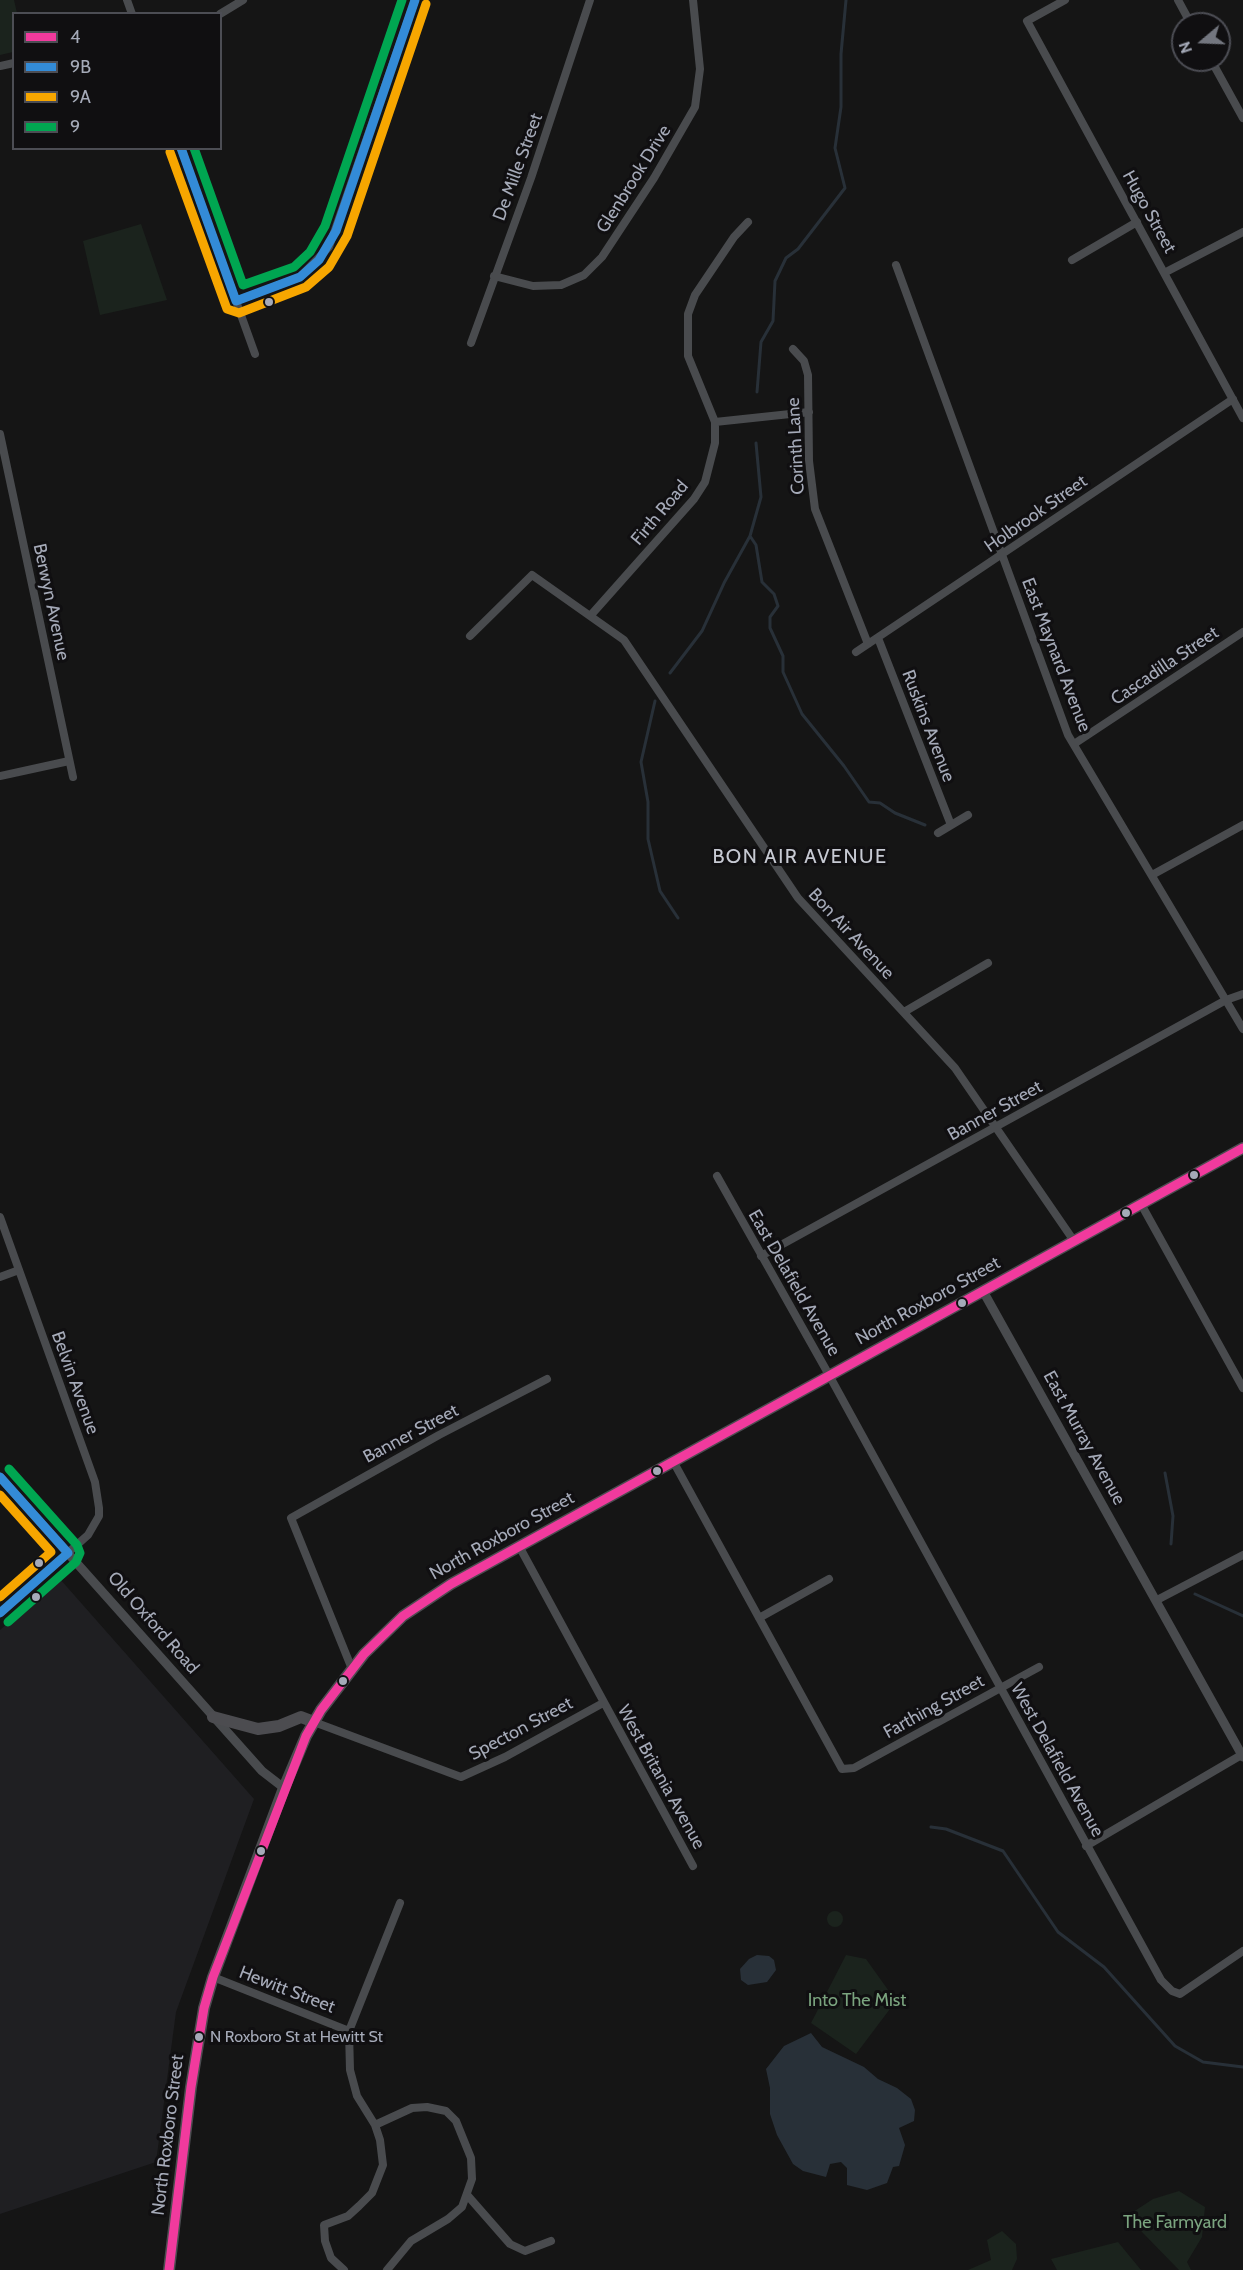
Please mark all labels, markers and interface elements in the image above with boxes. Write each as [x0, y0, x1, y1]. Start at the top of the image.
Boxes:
legend [12, 12, 222, 150]
north arrow [1171, 12, 1231, 72]
text: 4 [70, 26, 80, 48]
text: N [1175, 39, 1196, 56]
text: 9B [70, 56, 91, 78]
text: 9A [70, 86, 91, 108]
street label: De Mille Street [489, 110, 547, 224]
text: 9 [70, 116, 80, 138]
street label: Glenbrook Drive [592, 121, 676, 237]
street label: Hugo Street [1117, 167, 1181, 257]
unlabelled marker [263, 296, 275, 308]
street label: Corinth Lane [783, 397, 809, 495]
street label: Holbrook Street [981, 471, 1091, 557]
street label: Firth Road [627, 476, 693, 550]
street label: Berwyn Avenue [28, 542, 74, 662]
street label: East Maynard Avenue [1017, 575, 1095, 735]
street label: Cascadilla Street [1107, 622, 1223, 710]
street label: Ruskins Avenue [897, 667, 959, 785]
district label: BON AIR AVENUE [712, 845, 888, 869]
street label: Bon Air Avenue [803, 884, 899, 984]
street label: Banner Street [944, 1076, 1046, 1146]
unlabelled marker [1188, 1169, 1200, 1181]
street label: East Delafield Avenue [743, 1206, 845, 1360]
unlabelled marker [1120, 1207, 1132, 1219]
street label: North Roxboro Street [852, 1252, 1004, 1350]
unlabelled marker [956, 1297, 968, 1309]
street label: Belvin Avenue [46, 1329, 104, 1437]
street label: East Murray Avenue [1038, 1367, 1130, 1509]
street label: Banner Street [360, 1400, 462, 1468]
unlabelled marker [651, 1465, 663, 1477]
street label: North Roxboro Street [426, 1487, 578, 1585]
unlabelled marker [33, 1557, 45, 1569]
street label: Old Oxford Road [103, 1567, 203, 1679]
unlabelled marker [30, 1591, 42, 1603]
street label: Farthing Street [880, 1670, 988, 1744]
unlabelled marker [337, 1675, 349, 1687]
street label: West Delafield Avenue [1006, 1679, 1108, 1841]
street label: Specton Street [466, 1693, 576, 1765]
street label: West Britania Avenue [612, 1701, 710, 1853]
unlabelled marker [255, 1845, 267, 1857]
street label: Hewitt Street [236, 1962, 338, 2018]
park label: Into The Mist [808, 1990, 906, 2012]
place label: N Roxboro St at Hewitt St [210, 2027, 383, 2047]
marker: N Roxboro St at Hewitt St [193, 2031, 205, 2043]
street label: North Roxboro Street [147, 2053, 189, 2217]
park label: The Farmyard [1123, 2212, 1227, 2234]

